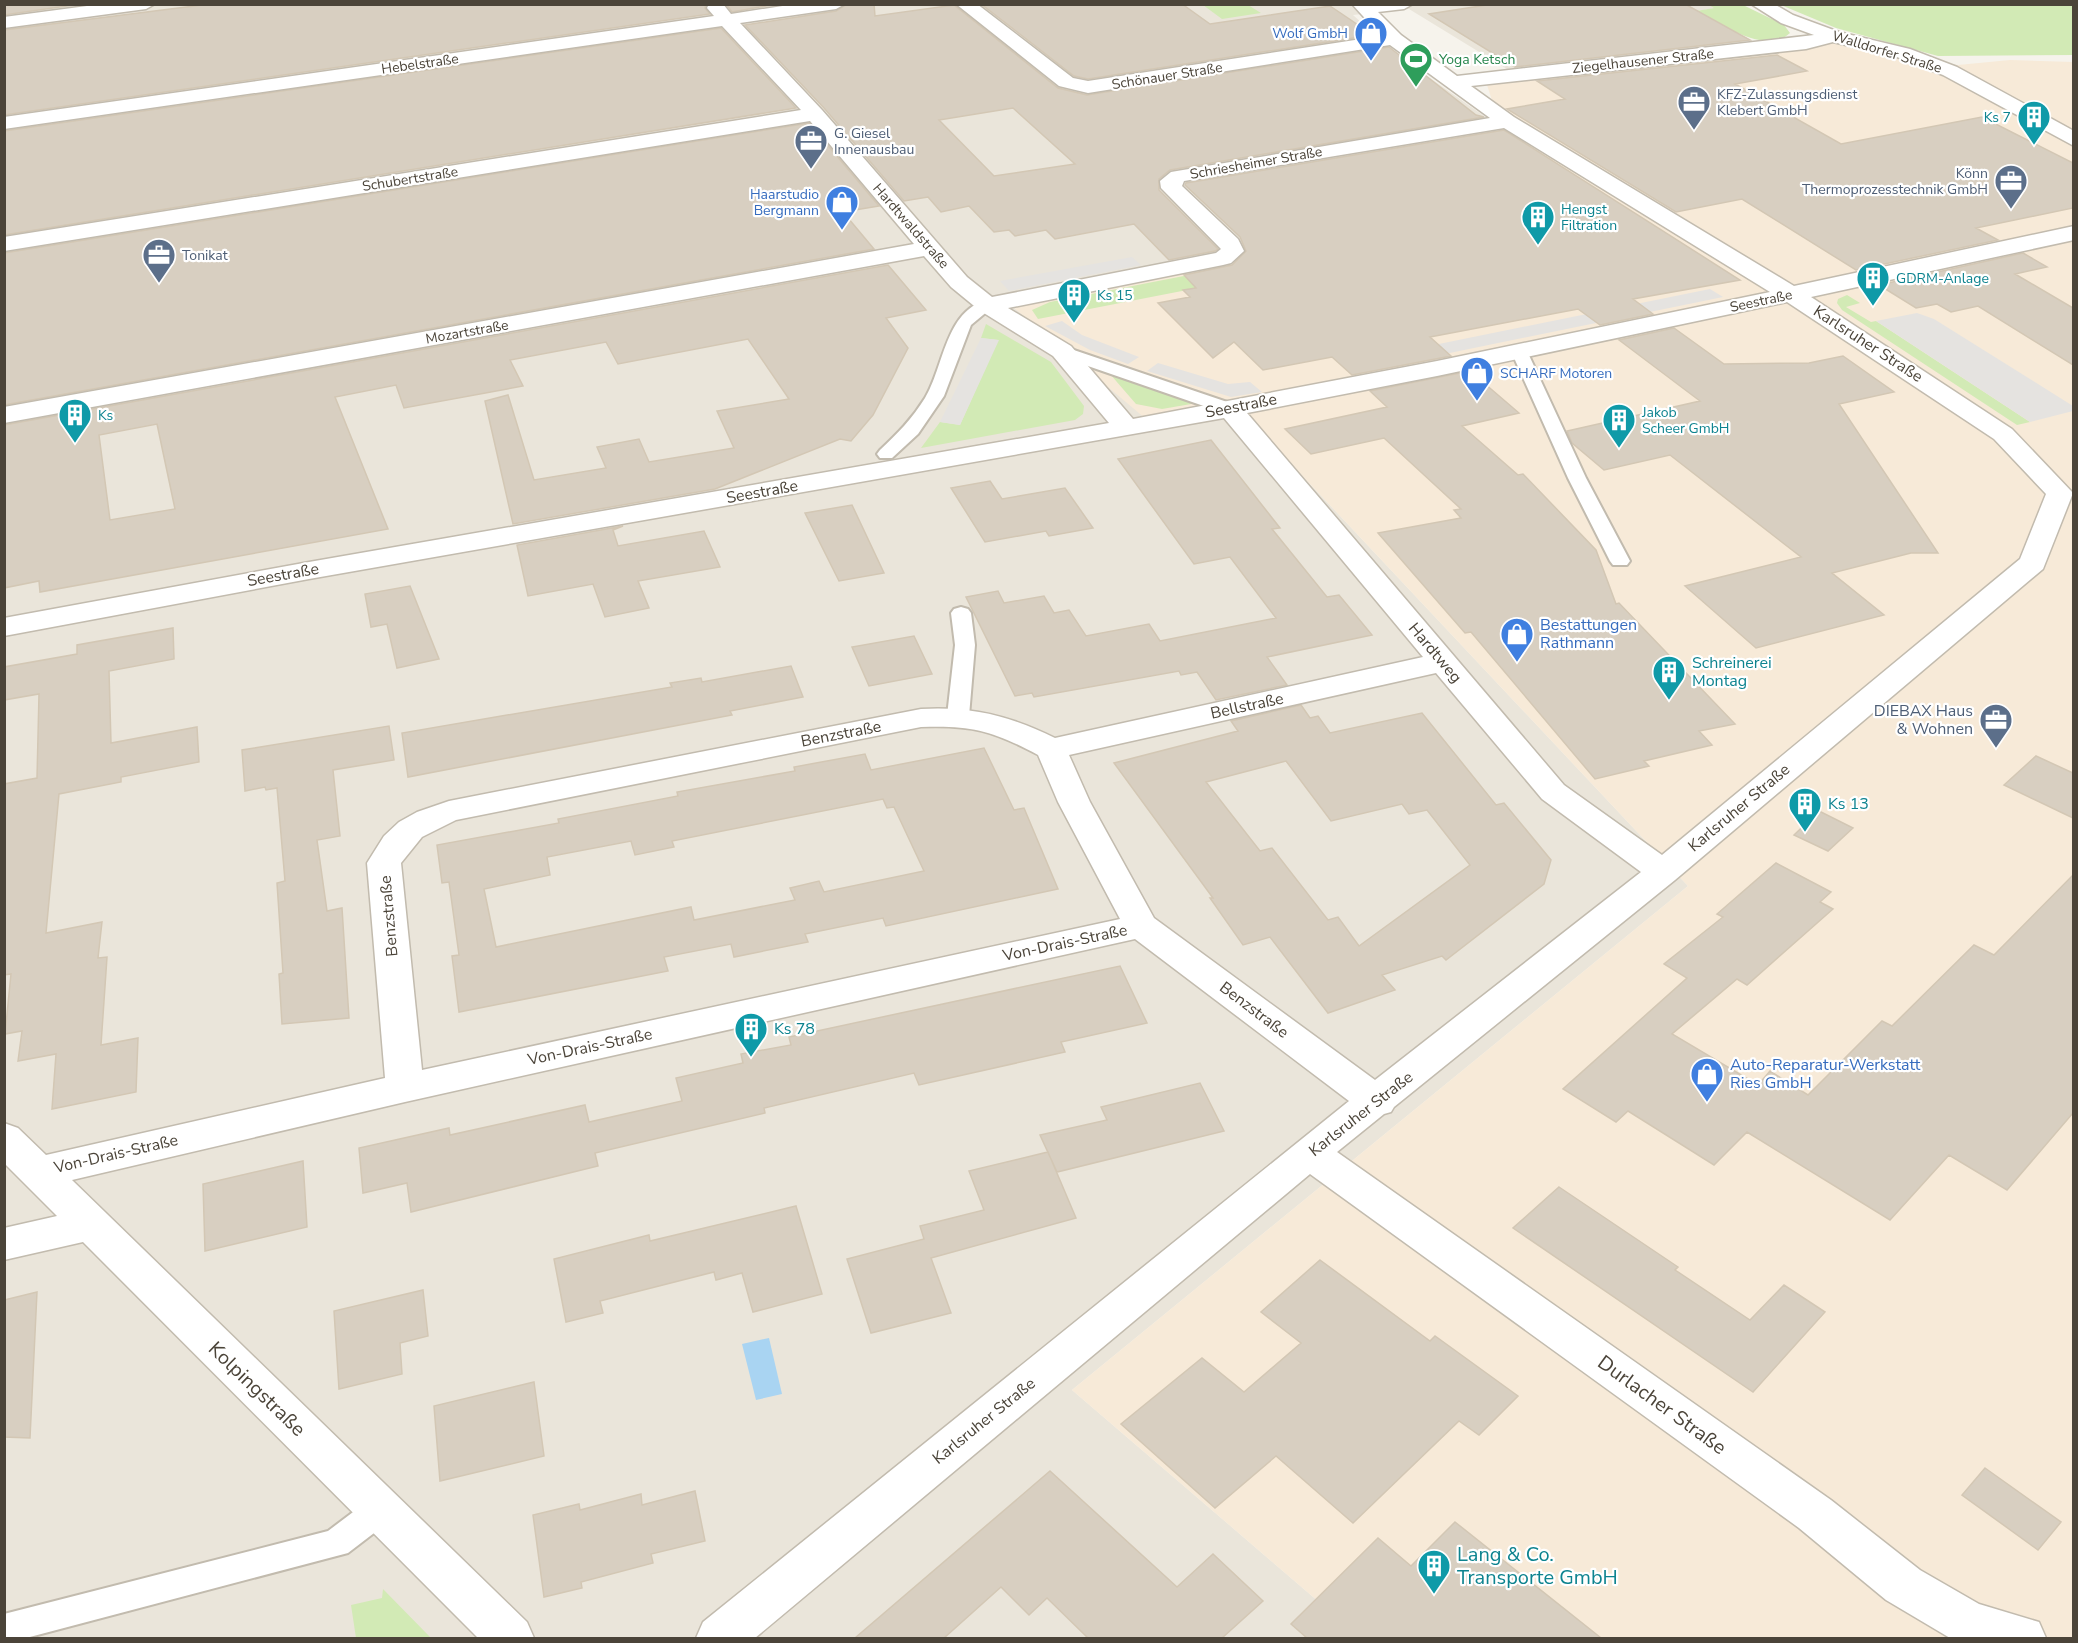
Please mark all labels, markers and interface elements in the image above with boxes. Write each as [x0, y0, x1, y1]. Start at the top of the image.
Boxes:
shop icon: Wolf GmbH [1353, 15, 1389, 62]
place label: Wolf GmbH [1272, 24, 1348, 43]
street label: Walldorfer Straße [1830, 26, 1944, 78]
sports icon: Yoga Ketsch [1398, 41, 1434, 88]
street label: Ziegelhausener Straße [1571, 44, 1715, 78]
street label: Hebelstraße [380, 49, 460, 79]
place label: Yoga Ketsch [1438, 50, 1515, 69]
street label: Schönauer Straße [1110, 58, 1224, 94]
office icon: KFZ-Zulassungsdienst Klebert GmbH [1676, 84, 1712, 131]
place label: KFZ-Zulassungsdienst Klebert GmbH [1717, 85, 1857, 120]
building icon: Ks 7 [2016, 99, 2052, 146]
place label: Ks 7 [1984, 108, 2011, 127]
office icon: G. Giesel Innenausbau [793, 123, 829, 170]
place label: G. Giesel Innenausbau [834, 124, 914, 159]
street label: Schriesheimer Straße [1188, 142, 1324, 184]
street label: Schubertstraße [361, 162, 459, 196]
office icon: Könn Thermoprozesstechnik GmbH [1993, 163, 2029, 210]
place label: Könn Thermoprozesstechnik GmbH [1802, 164, 1988, 199]
street label: Hardtwaldstraße [869, 179, 953, 273]
shop icon: Haarstudio Bergmann [824, 184, 860, 231]
place label: Haarstudio Bergmann [750, 185, 819, 220]
building icon: Hengst Filtration [1520, 199, 1556, 246]
place label: Hengst Filtration [1561, 200, 1617, 235]
office icon: Tonikat [141, 237, 177, 284]
place label: Tonikat [182, 246, 228, 265]
building icon: GDRM-Anlage [1855, 260, 1891, 307]
place label: GDRM-Anlage [1896, 269, 1989, 288]
building icon: Ks 15 [1056, 277, 1092, 324]
street label: Seestraße [1728, 285, 1794, 317]
place label: Ks 15 [1097, 286, 1133, 305]
street label: Karlsruher Straße [1809, 300, 1927, 388]
street label: Mozartstraße [424, 315, 510, 349]
shop icon: SCHARF Motoren [1459, 355, 1495, 402]
place label: SCHARF Motoren [1500, 364, 1612, 383]
street label: Seestraße [1203, 388, 1279, 424]
building icon: Ks [57, 397, 93, 444]
building icon: Jakob Scheer GmbH [1601, 402, 1637, 449]
place label: Jakob Scheer GmbH [1641, 403, 1730, 438]
place label: Ks [98, 406, 114, 425]
street label: Seestraße [724, 475, 800, 509]
street label: Seestraße [245, 558, 321, 592]
place label: Bestattungen Rathmann [1540, 614, 1637, 654]
shop icon: Bestattungen Rathmann [1499, 616, 1535, 663]
street label: Hardtweg [1403, 618, 1467, 688]
place label: Schreinerei Montag [1692, 652, 1772, 692]
building icon: Schreinerei Montag [1651, 654, 1687, 701]
street label: Bellstraße [1208, 688, 1286, 724]
place label: DIEBAX Haus & Wohnen [1874, 700, 1973, 740]
office icon: DIEBAX Haus & Wohnen [1978, 702, 2014, 749]
street label: Benzstraße [799, 715, 883, 753]
street label: Karlsruher Straße [1683, 759, 1795, 857]
building icon: Ks 13 [1787, 786, 1823, 833]
place label: Ks 13 [1828, 793, 1869, 815]
street label: Benzstraße [374, 874, 404, 958]
street label: Von-Drais-Straße [1000, 919, 1129, 967]
street label: Benzstraße [1215, 977, 1293, 1043]
building icon: Ks 78 [733, 1011, 769, 1058]
place label: Ks 78 [774, 1018, 815, 1040]
street label: Von-Drais-Straße [525, 1023, 654, 1071]
place label: Auto-Reparatur-Werkstatt Ries GmbH [1730, 1054, 1921, 1094]
shop icon: Auto-Reparatur-Werkstatt Ries GmbH [1689, 1056, 1725, 1103]
street label: Karlsruher Straße [1304, 1066, 1418, 1162]
street label: Von-Drais-Straße [51, 1129, 180, 1179]
street label: Kolpingstraße [202, 1336, 312, 1442]
street label: Durlacher Straße [1592, 1349, 1732, 1461]
street label: Karlsruher Straße [928, 1373, 1040, 1469]
place label: Lang & Co. Transporte GmbH [1457, 1541, 1618, 1591]
building icon: Lang & Co. Transporte GmbH [1416, 1548, 1452, 1595]

